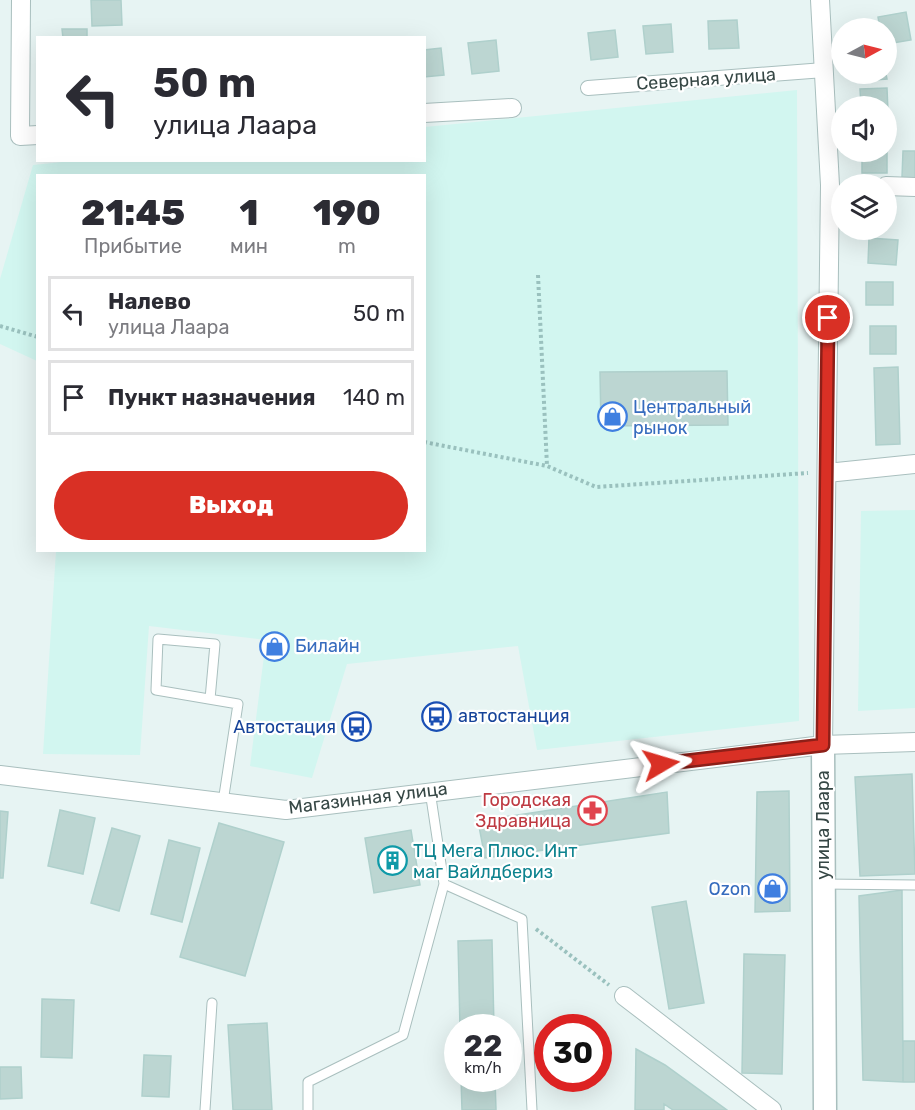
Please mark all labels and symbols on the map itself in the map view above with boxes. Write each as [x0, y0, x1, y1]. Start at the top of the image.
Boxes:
north arrow [831, 18, 897, 84]
street label: Северная улица [635, 63, 777, 95]
pin [802, 292, 853, 343]
place label: Центральный рынок [633, 396, 751, 439]
shop icon: Центральный рынок [596, 401, 628, 433]
shop icon: Билайн [258, 630, 290, 662]
place label: Билайн [295, 635, 360, 657]
bus stop icon: автостанция [421, 700, 453, 732]
place label: автостанция [458, 705, 570, 727]
bus stop icon: Автостация [341, 711, 373, 743]
place label: Автостация [233, 716, 336, 738]
position arrow [629, 732, 693, 796]
street label: улица Лаара [812, 770, 834, 880]
street label: Магазинная улица [287, 777, 449, 819]
place label: Городская Здравница [475, 789, 571, 832]
pharmacy icon: Городская Здравница [576, 794, 608, 826]
place label: ТЦ Мега Плюс. Инт маг Вайлдбериз [413, 840, 578, 883]
building icon: ТЦ Мега Плюс. Инт маг Вайлдбериз [376, 845, 408, 877]
shop icon: Ozon [756, 873, 788, 905]
place label: Ozon [709, 878, 751, 900]
speed limit sign: 30 [534, 1014, 612, 1092]

